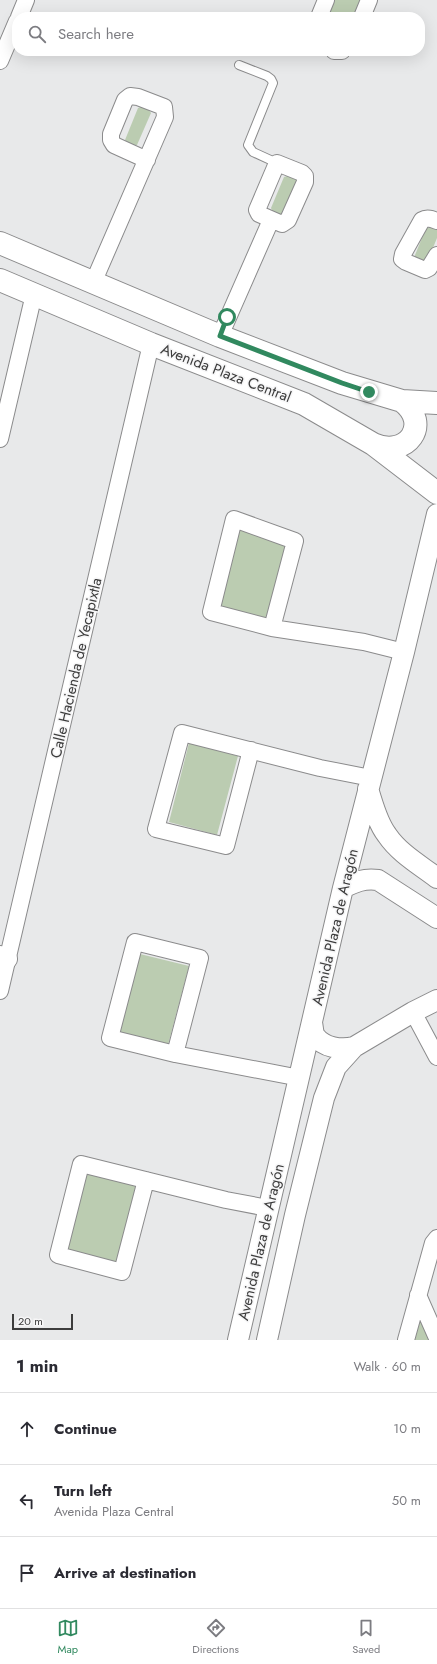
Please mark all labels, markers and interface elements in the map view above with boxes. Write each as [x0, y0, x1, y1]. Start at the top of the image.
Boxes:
search box [12, 12, 425, 56]
icon: search [26, 23, 48, 45]
text: Search here [58, 23, 134, 45]
route start [218, 308, 236, 326]
street label: Avenida Plaza Central [158, 338, 294, 408]
route end [360, 383, 378, 401]
street label: Calle Hacienda de Yecapixtla [45, 576, 107, 760]
street label: Avenida Plaza de Aragón [306, 846, 364, 1008]
street label: Avenida Plaza de Aragón [232, 1161, 290, 1323]
scale bar [12, 1312, 73, 1331]
text: 20 m [18, 1313, 43, 1329]
text: 1 min [16, 1354, 58, 1378]
text: Walk · 60 m [353, 1357, 421, 1376]
icon: ahead [16, 1418, 38, 1440]
text: Continue [54, 1418, 117, 1440]
text: 10 m [393, 1419, 421, 1438]
text: Turn left [54, 1480, 112, 1502]
icon: left [16, 1490, 38, 1512]
text: 50 m [392, 1491, 421, 1510]
text: Avenida Plaza Central [54, 1502, 174, 1521]
icon: arrive [16, 1562, 38, 1584]
text: Arrive at destination [54, 1562, 196, 1584]
tab: Map [57, 1617, 79, 1657]
tab: Directions [192, 1617, 239, 1657]
tab: Saved [352, 1617, 380, 1657]

